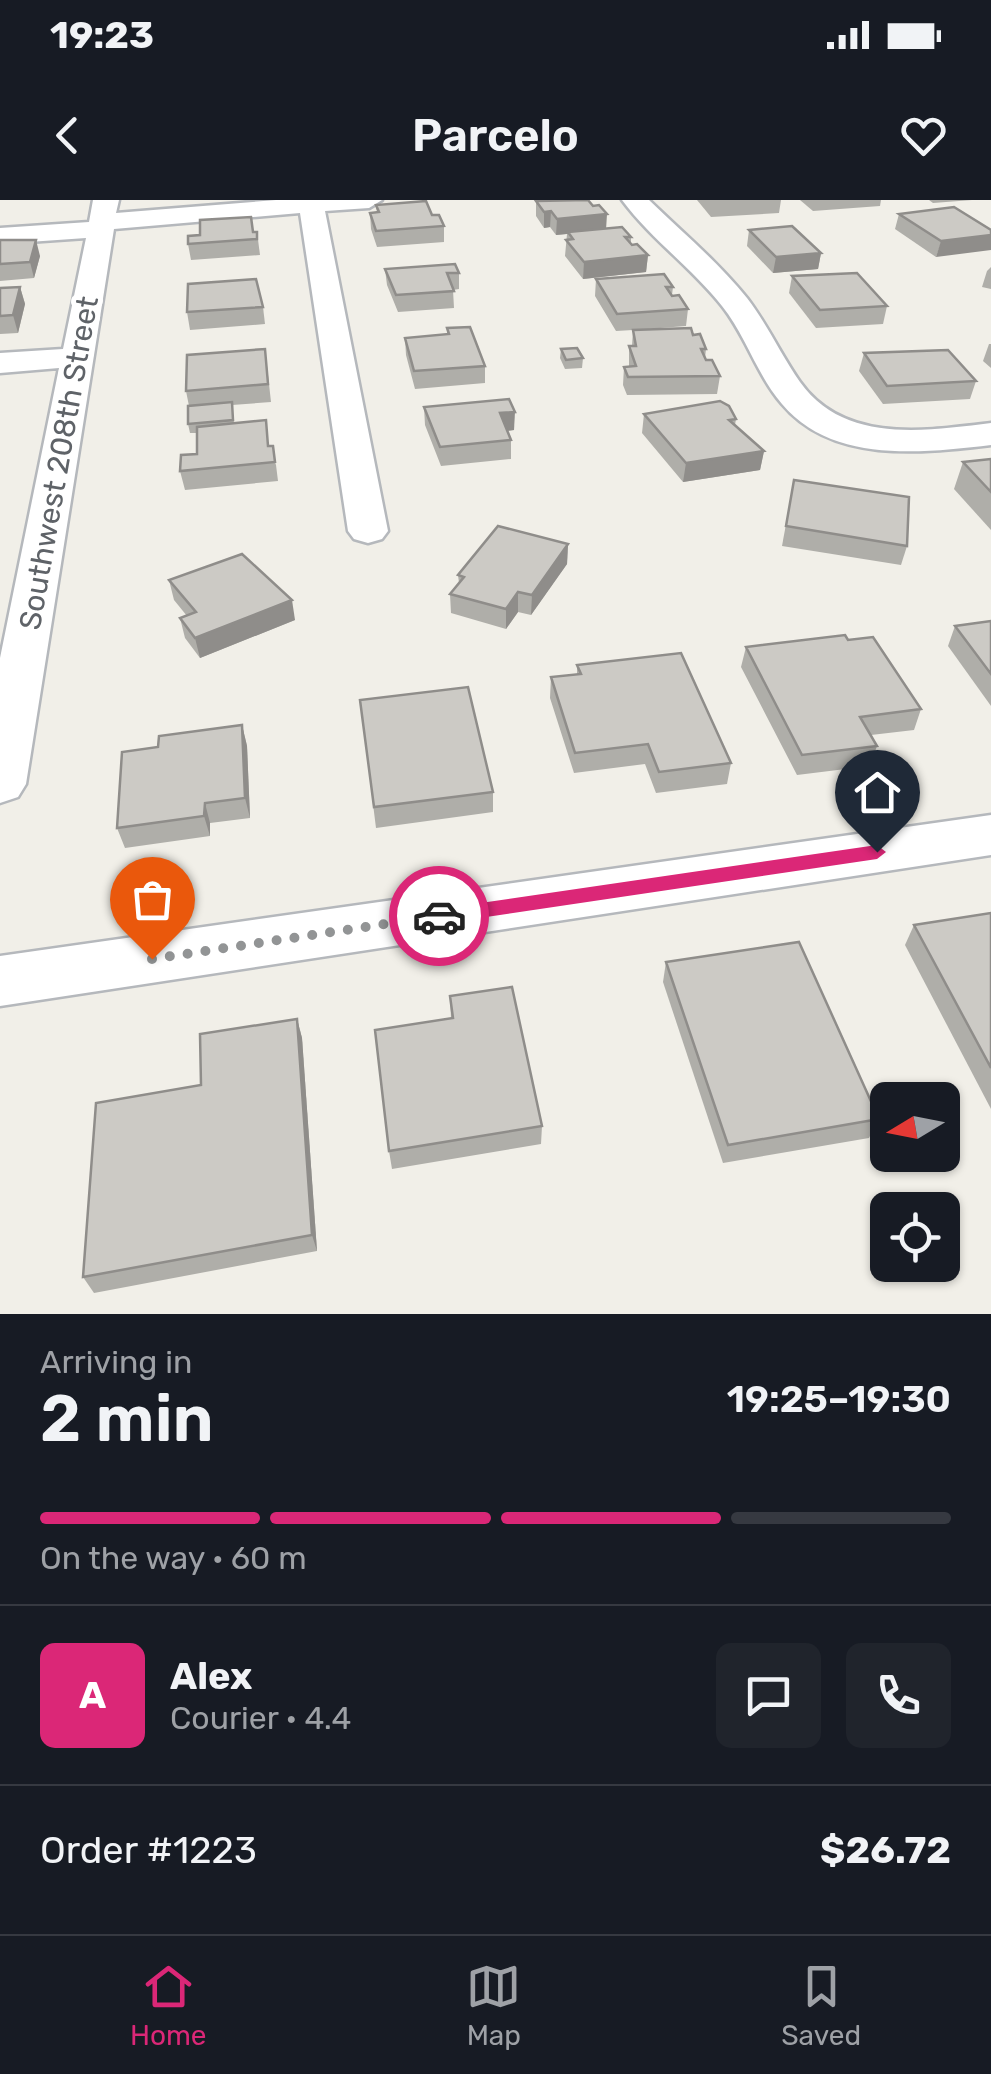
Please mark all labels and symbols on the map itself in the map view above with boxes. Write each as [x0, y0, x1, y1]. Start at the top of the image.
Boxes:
street label: Southwest 208th Street [12, 293, 106, 633]
pin [835, 750, 920, 853]
pin [110, 857, 195, 960]
courier [389, 866, 489, 966]
north arrow [870, 1082, 960, 1172]

